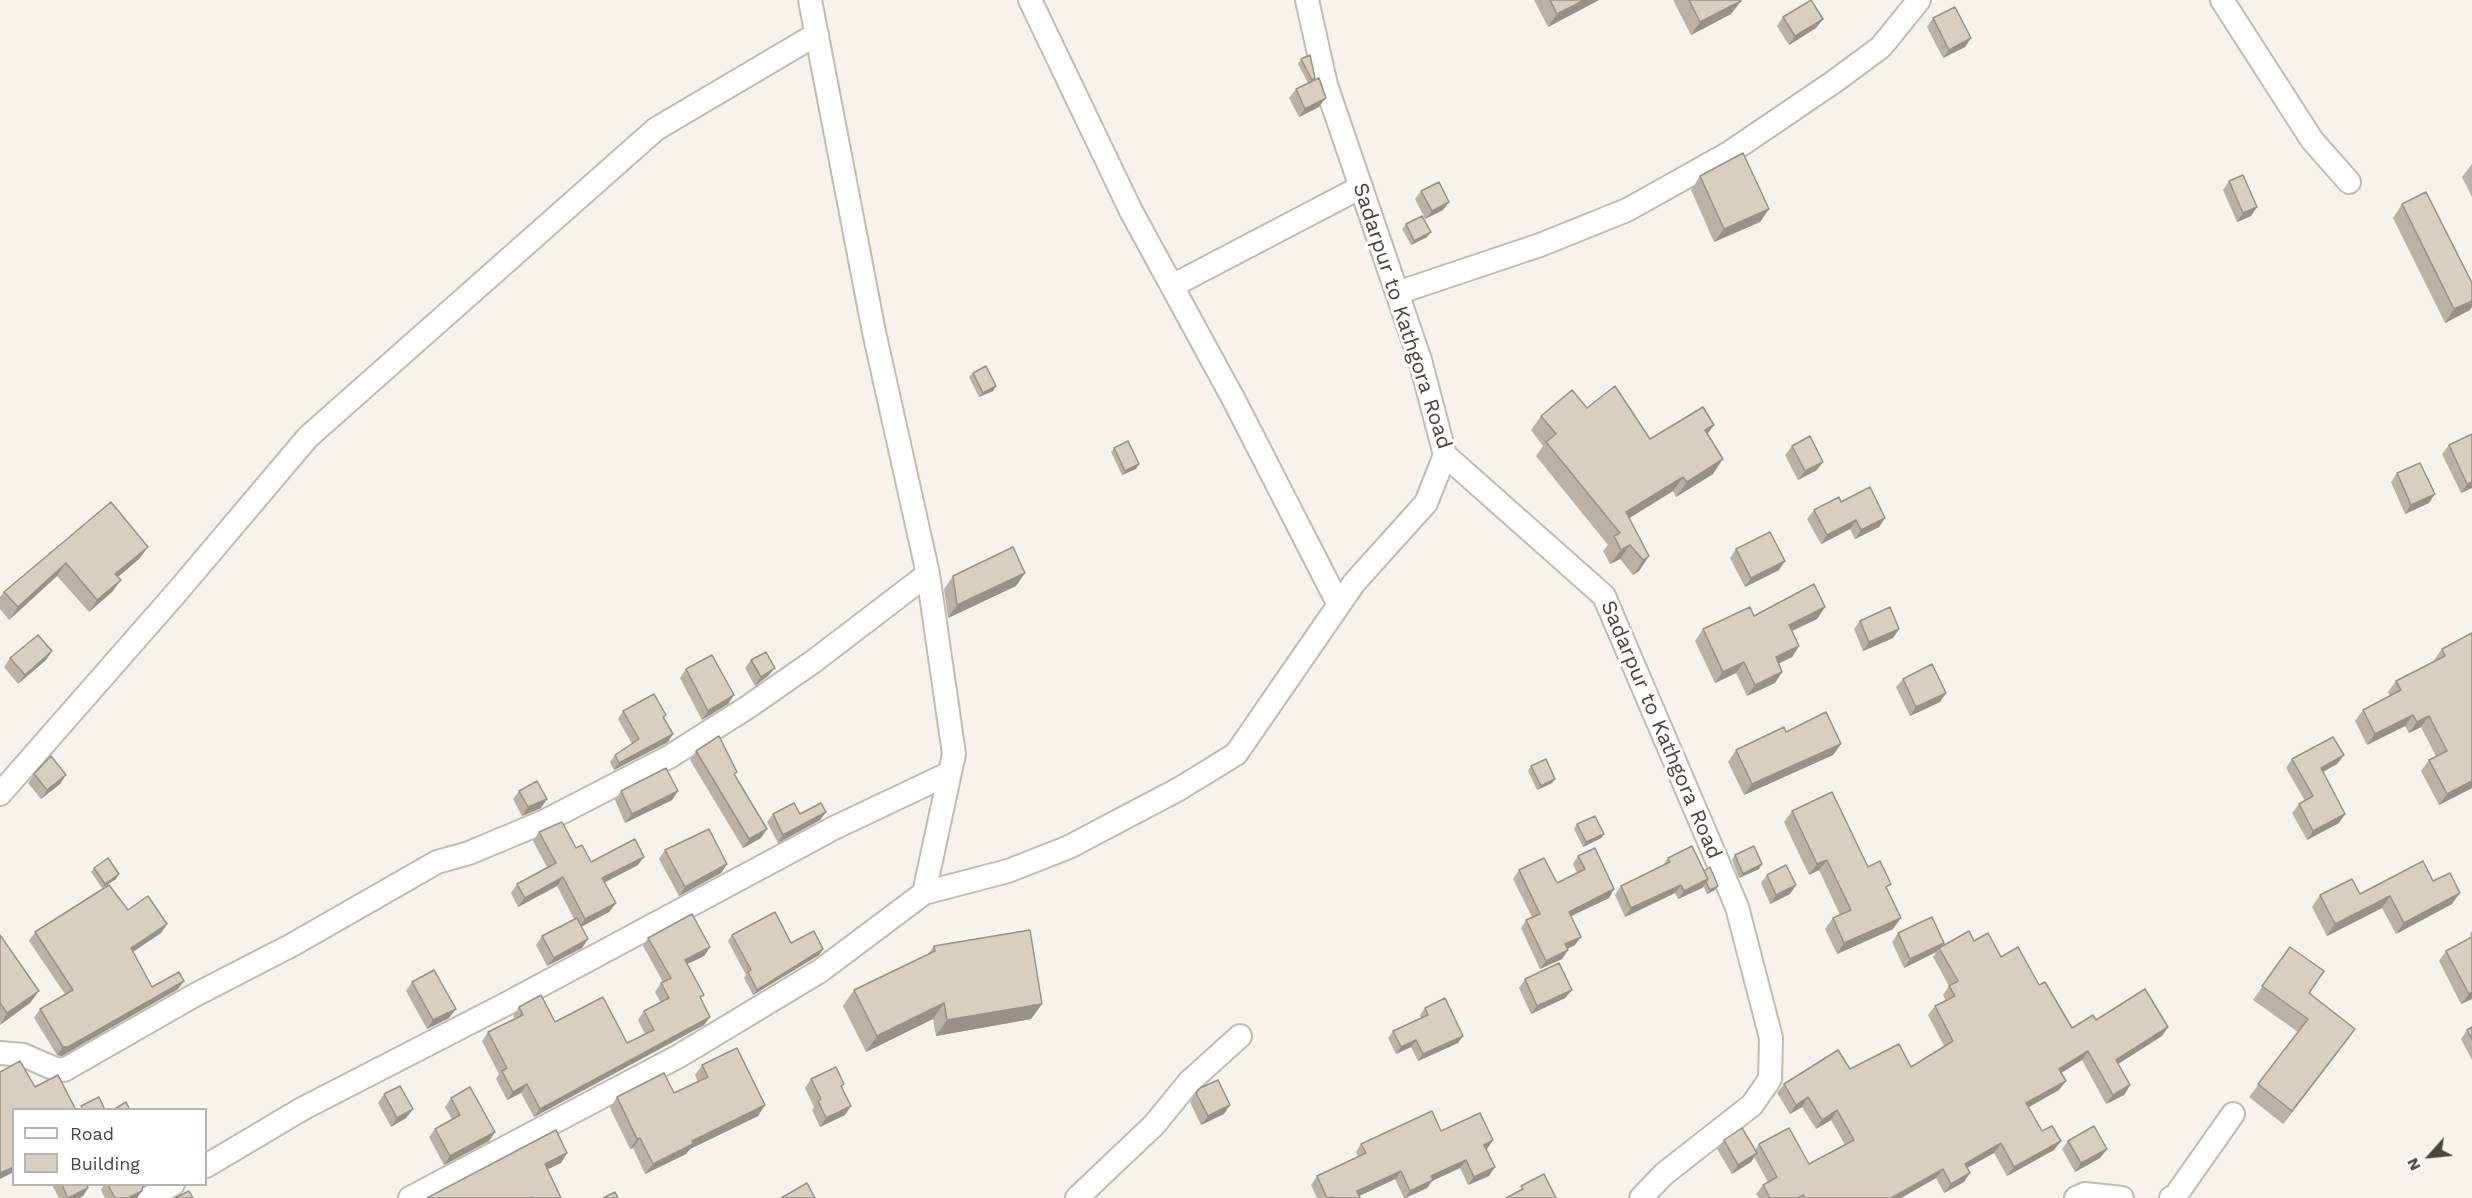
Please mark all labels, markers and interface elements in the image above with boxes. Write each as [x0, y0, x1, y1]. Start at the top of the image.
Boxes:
street label: Sadarpur to Kathgora Road [1347, 180, 1457, 452]
street label: Sadarpur to Kathgora Road [1595, 597, 1727, 863]
legend [12, 1108, 207, 1186]
text: Road [70, 1123, 114, 1144]
north arrow [2400, 1126, 2460, 1186]
text: Building [70, 1153, 140, 1174]
text: N [2402, 1155, 2425, 1174]

